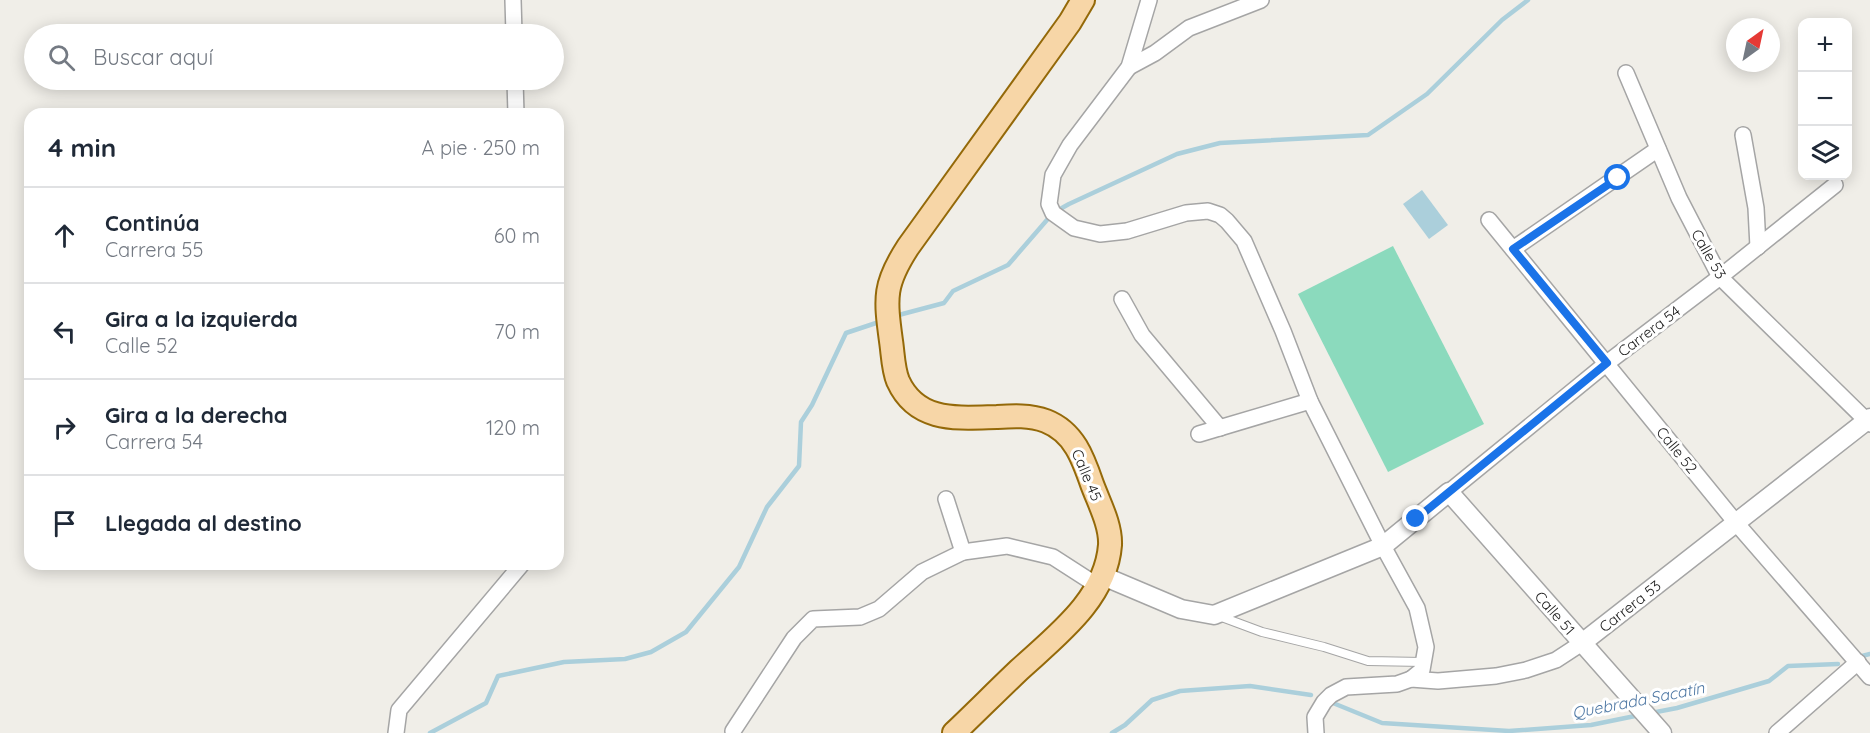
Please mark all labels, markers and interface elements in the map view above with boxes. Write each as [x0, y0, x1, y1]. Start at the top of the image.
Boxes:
north arrow [1726, 18, 1780, 72]
map controls [1798, 18, 1852, 180]
button: + [1798, 18, 1852, 72]
search box [24, 24, 564, 90]
icon: search [45, 41, 78, 74]
text: Buscar aquí [93, 43, 213, 71]
button: − [1798, 72, 1852, 126]
button: layers [1798, 126, 1852, 180]
text: 4 min [48, 131, 116, 164]
text: A pie · 250 m [422, 135, 540, 160]
route start [1604, 164, 1630, 190]
text: Continúa [105, 209, 200, 237]
icon: ahead [48, 219, 81, 252]
text: 60 m [494, 223, 540, 248]
street label: Calle 53 [1687, 226, 1731, 282]
text: Carrera 55 [105, 237, 203, 262]
street label: Carrera 54 [1614, 301, 1684, 361]
text: Gira a la izquierda [105, 305, 298, 333]
icon: left [48, 315, 81, 348]
text: 70 m [494, 319, 540, 344]
text: Calle 52 [105, 333, 178, 358]
text: Gira a la derecha [105, 401, 288, 429]
icon: right [48, 411, 81, 444]
text: 120 m [486, 415, 540, 440]
street label: Calle 52 [1652, 423, 1702, 477]
text: Carrera 54 [105, 429, 203, 454]
street label: Calle 45 [1068, 446, 1106, 504]
route end [1402, 505, 1428, 531]
icon: arrive [48, 507, 81, 540]
text: Llegada al destino [105, 509, 302, 537]
street label: Carrera 53 [1595, 576, 1665, 636]
street label: Calle 51 [1531, 587, 1579, 639]
water label: Quebrada Sacatín [1570, 677, 1707, 723]

